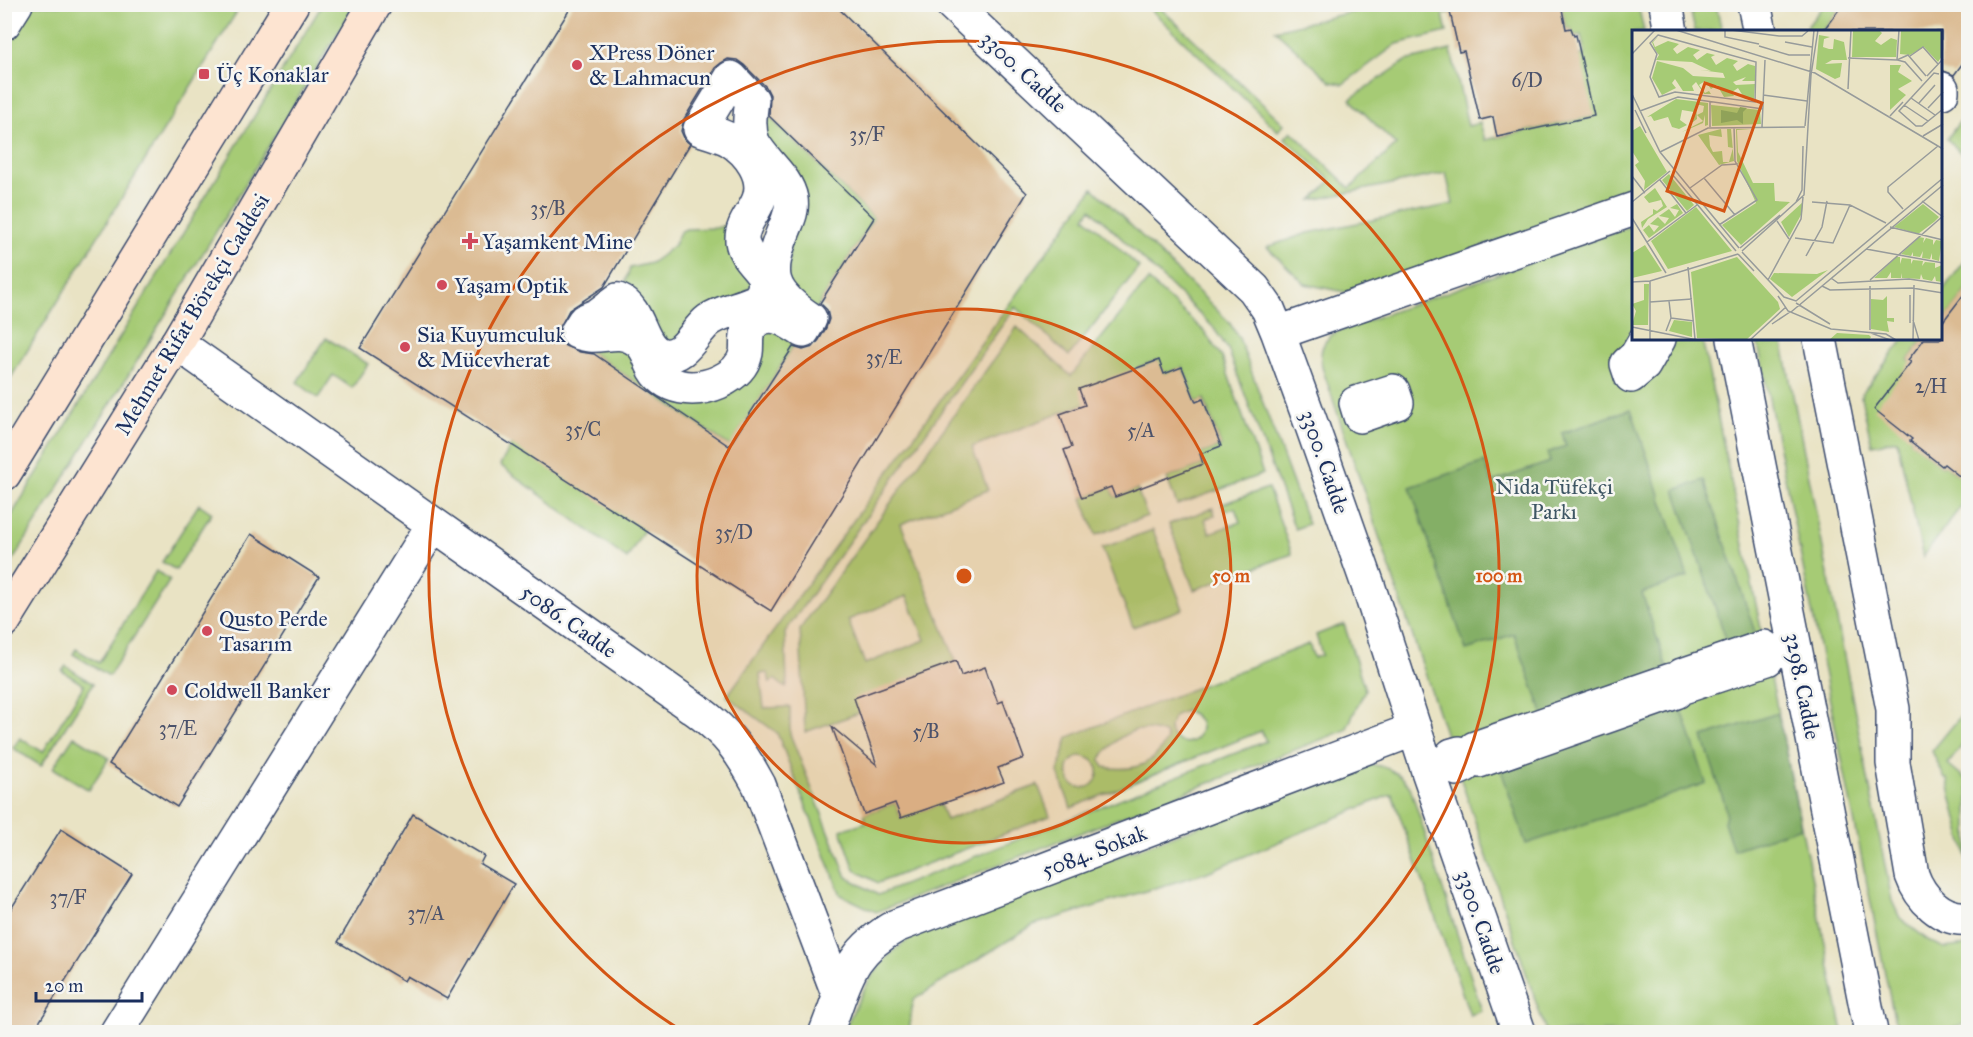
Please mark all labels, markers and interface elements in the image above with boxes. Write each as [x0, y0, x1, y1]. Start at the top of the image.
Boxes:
street label: 3300. Cadde [975, 25, 1073, 119]
inset map [1632, 30, 1943, 340]
place label: XPress Döner & Lahmacun [589, 39, 715, 91]
marker: XPress Döner & Lahmacun [570, 58, 584, 72]
place label: Üç Konaklar [216, 61, 330, 88]
marker: Üç Konaklar [197, 67, 211, 81]
house number: 6/D [1511, 68, 1543, 92]
house number: 35/F [849, 122, 885, 146]
street label: Mehmet Rifat Börekçi Caddesi [109, 188, 275, 440]
house number: 35/B [530, 196, 566, 220]
place label: Yaşamkent Mine [482, 228, 633, 255]
marker: Yaşamkent Mine [463, 234, 477, 248]
place label: Yaşam Optik [454, 272, 569, 299]
marker: Yaşam Optik [435, 278, 449, 292]
place label: Sia Kuyumculuk & Mücevherat [417, 321, 567, 373]
marker: Sia Kuyumculuk & Mücevherat [398, 340, 412, 354]
house number: 35/E [866, 345, 902, 369]
house number: 2/H [1915, 374, 1947, 398]
street label: 3300. Cadde [1295, 407, 1355, 517]
house number: 35/C [565, 417, 601, 441]
house number: 5/A [1127, 418, 1155, 442]
park label: Nida Tüfekçi Parkı [1495, 473, 1613, 525]
house number: 35/D [715, 520, 753, 544]
text: 50 m [1212, 565, 1251, 587]
text: 100 m [1476, 565, 1523, 587]
centre of rings [954, 566, 974, 586]
street label: 5086. Cadde [516, 578, 622, 664]
place label: Qusto Perde Tasarım [219, 605, 328, 657]
marker: Qusto Perde Tasarım [200, 624, 214, 638]
street label: 3298. Cadde [1779, 630, 1827, 742]
place label: Coldwell Banker [184, 677, 331, 704]
marker: Coldwell Banker [165, 683, 179, 697]
house number: 37/E [159, 716, 197, 740]
house number: 5/B [912, 719, 940, 743]
street label: 5084. Sokak [1038, 818, 1151, 883]
street label: 3300. Cadde [1451, 867, 1511, 977]
house number: 37/F [49, 885, 87, 909]
house number: 37/A [407, 901, 445, 925]
scale bar [36, 965, 142, 1003]
text: 20 m [45, 975, 83, 997]

